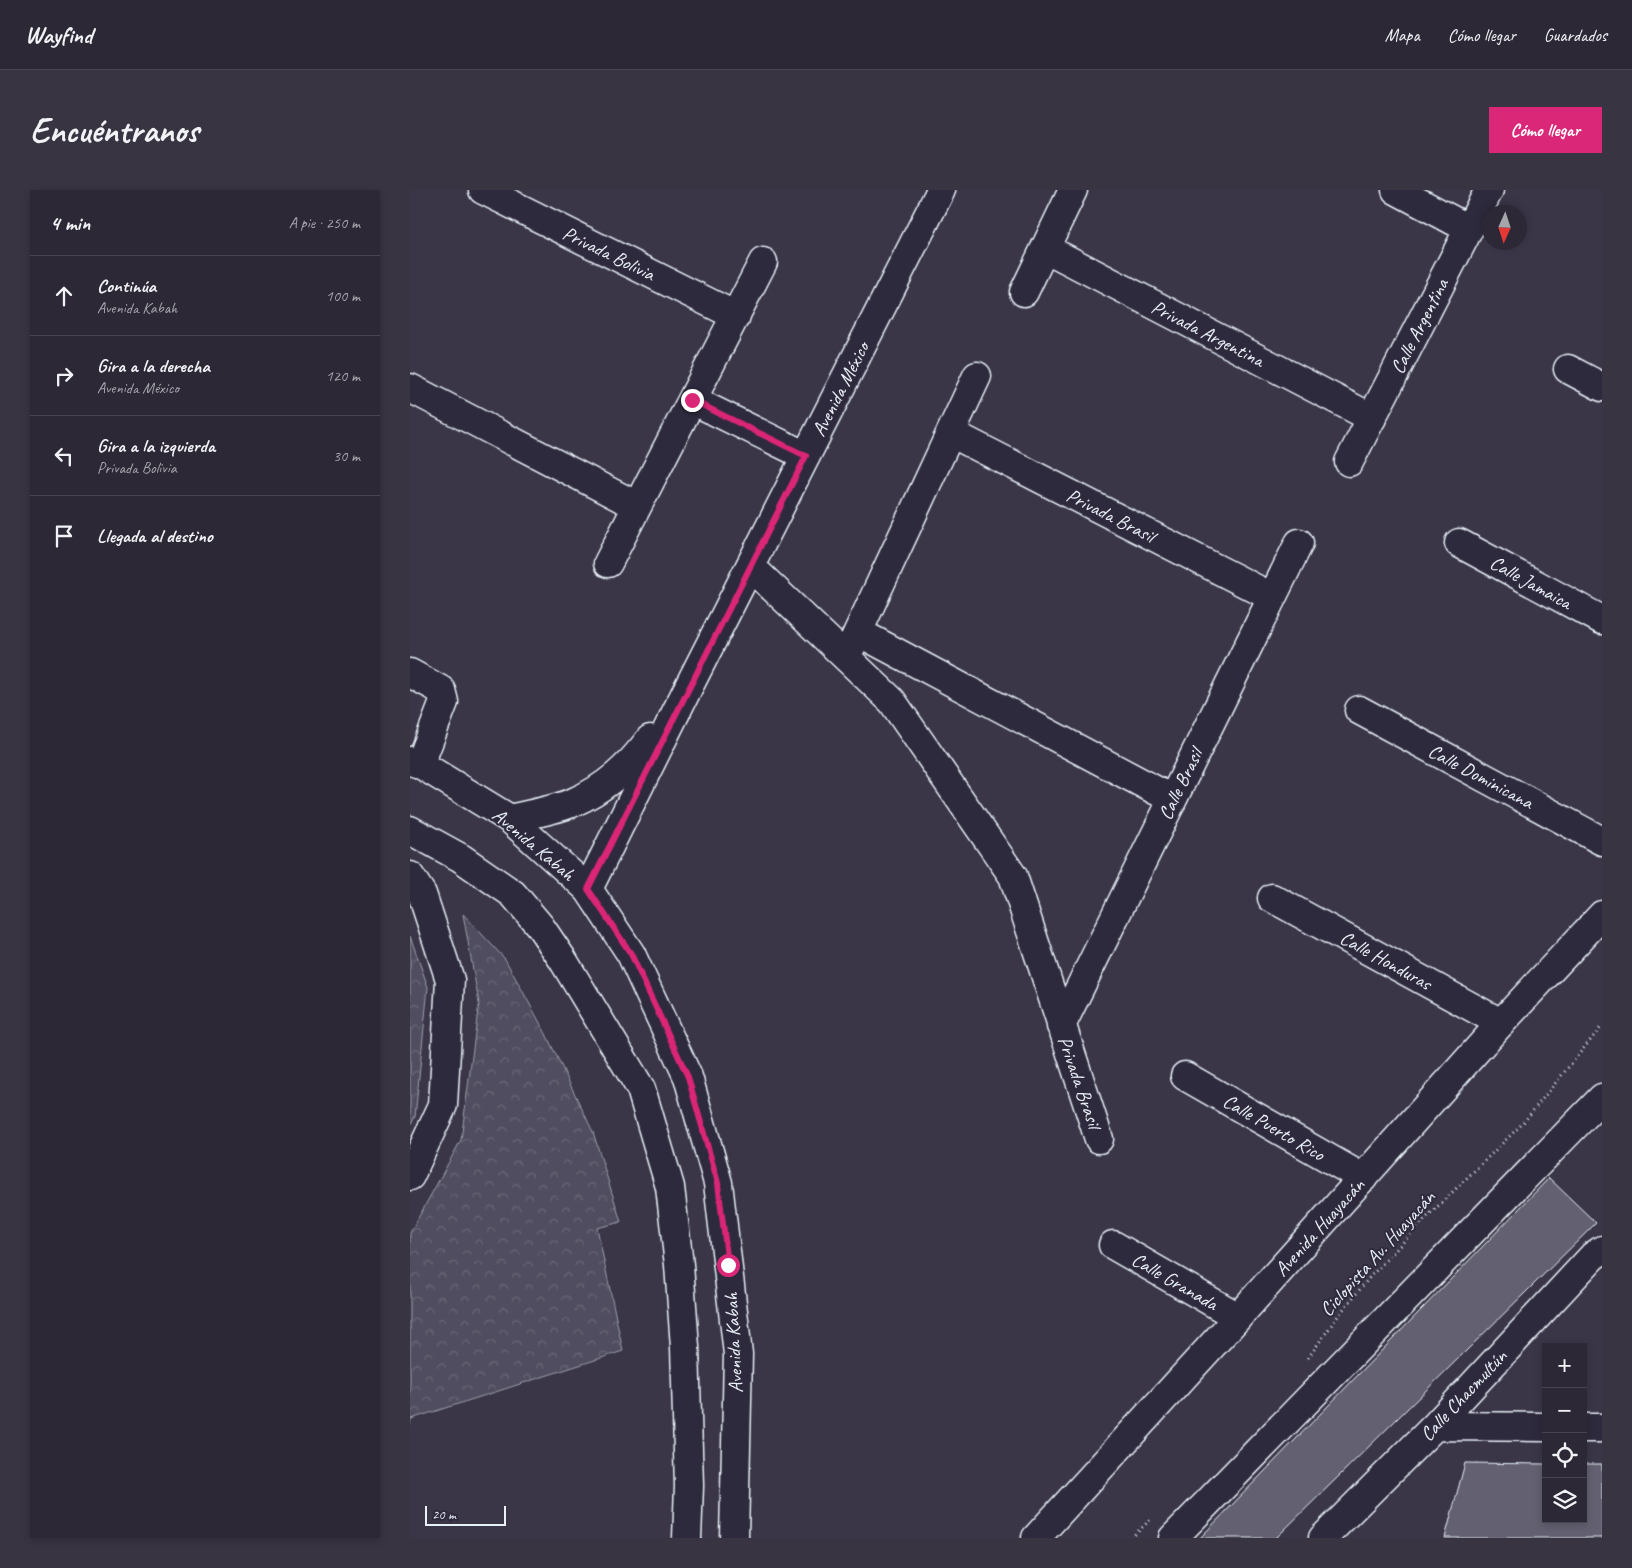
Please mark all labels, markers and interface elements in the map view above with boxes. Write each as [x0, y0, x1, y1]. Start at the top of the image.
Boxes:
text: Wayfind [25, 20, 92, 50]
text: Mapa [1385, 24, 1420, 46]
text: Cómo llegar [1448, 24, 1516, 46]
text: Guardados [1544, 24, 1607, 46]
button: Cómo llegar [1489, 107, 1602, 153]
text: Encuéntranos [30, 108, 199, 153]
north arrow [1482, 205, 1527, 250]
text: 4 min [50, 210, 90, 236]
text: A pie · 250 m [289, 213, 360, 233]
street label: Privada Bolivia [559, 220, 660, 287]
street label: Calle Argentina [1385, 273, 1455, 378]
text: Continúa [97, 274, 156, 298]
icon: ahead [50, 282, 78, 310]
text: 100 m [326, 286, 360, 306]
street label: Privada Argentina [1147, 294, 1270, 373]
text: Avenida Kabah [97, 298, 177, 318]
street label: Avenida México [806, 336, 876, 441]
text: Gira a la derecha [97, 354, 210, 378]
icon: right [50, 362, 78, 390]
text: 120 m [326, 366, 360, 386]
text: Avenida México [97, 378, 179, 398]
route end [681, 389, 704, 412]
text: Gira a la izquierda [97, 434, 215, 458]
icon: left [50, 442, 78, 470]
text: 30 m [333, 446, 360, 466]
text: Privada Bolivia [97, 458, 177, 478]
street label: Privada Brasil [1062, 483, 1162, 550]
icon: arrive [50, 522, 78, 550]
text: Llegada al destino [97, 524, 213, 548]
street label: Calle Jamaica [1486, 550, 1578, 616]
street label: Calle Dominicana [1424, 738, 1539, 815]
street label: Calle Brasil [1153, 741, 1210, 824]
street label: Avenida Kabah [487, 803, 581, 887]
street label: Calle Honduras [1336, 925, 1438, 997]
street label: Privada Brasil [1052, 1033, 1108, 1135]
street label: Calle Puerto Rico [1218, 1088, 1330, 1167]
street label: Avenida Huayacán [1269, 1172, 1371, 1281]
street label: Ciclopista Av. Huayacán [1314, 1184, 1441, 1322]
street label: Calle Granada [1127, 1247, 1224, 1317]
route start [717, 1254, 740, 1277]
street label: Avenida Kabah [718, 1291, 749, 1394]
map controls [1542, 1343, 1587, 1523]
button: + [1542, 1343, 1587, 1388]
street label: Calle Chacmultún [1415, 1344, 1513, 1446]
button: − [1542, 1388, 1587, 1433]
button: locate [1542, 1433, 1587, 1478]
button: layers [1542, 1478, 1587, 1523]
scale bar [425, 1503, 506, 1526]
text: 20 m [432, 1506, 456, 1523]

